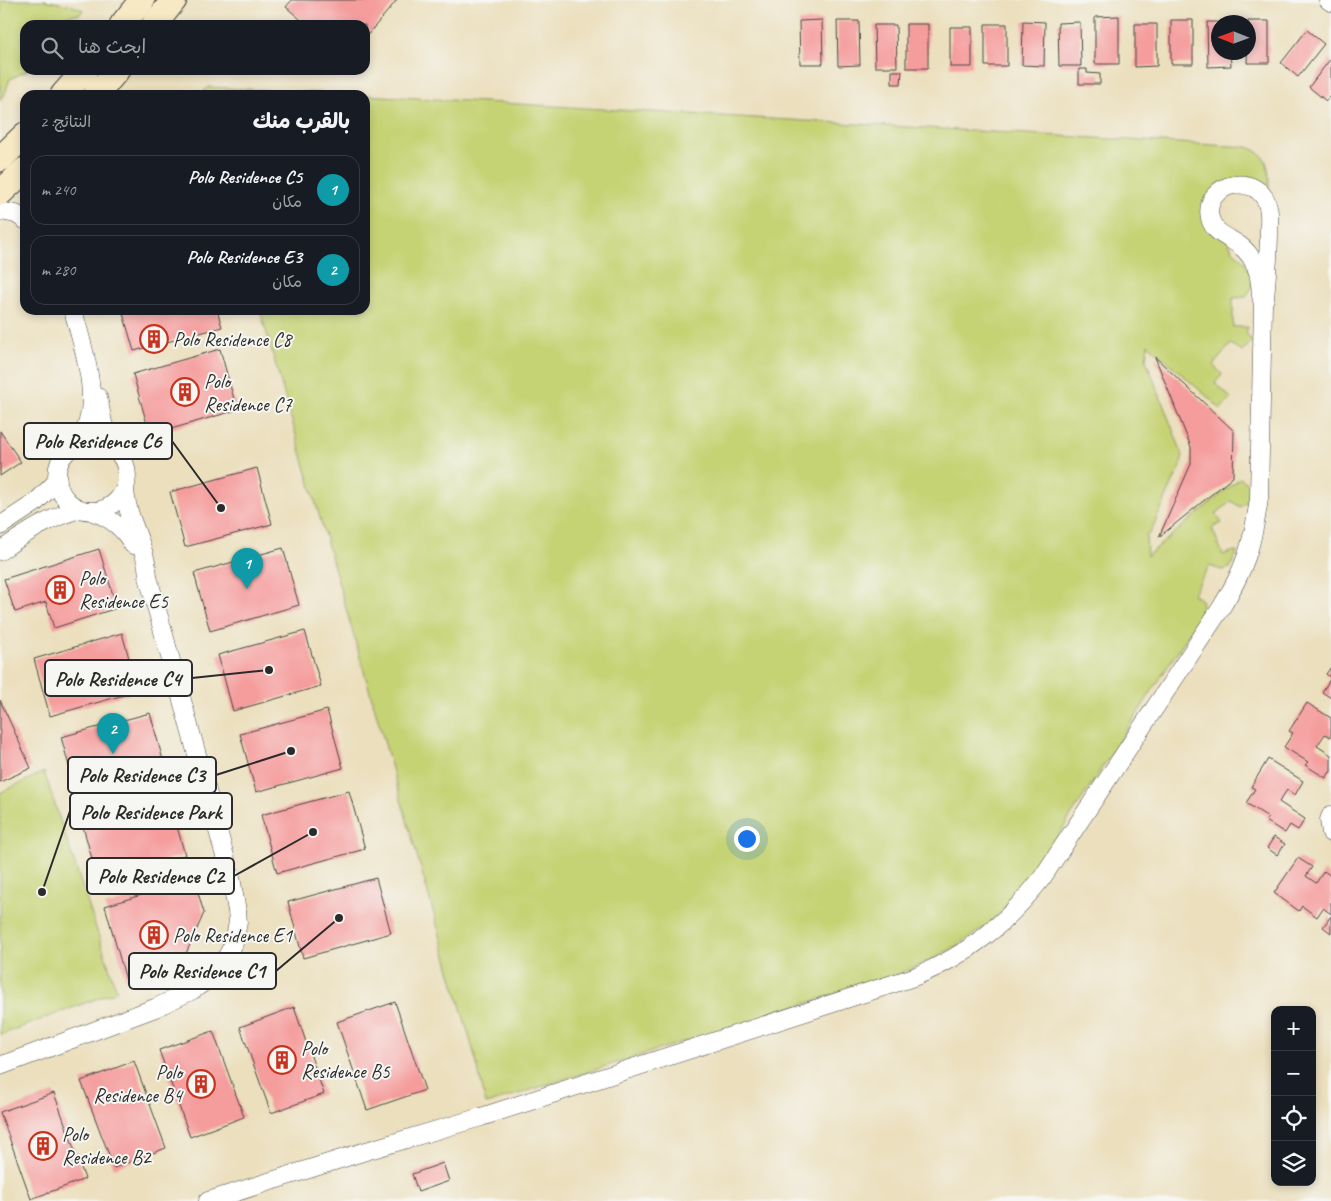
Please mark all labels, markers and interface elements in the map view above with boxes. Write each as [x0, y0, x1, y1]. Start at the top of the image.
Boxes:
north arrow [1211, 15, 1256, 60]
search box [20, 20, 370, 75]
icon: search [38, 34, 66, 62]
text: ابحث هنا [78, 35, 146, 59]
text: بالقرب منك [253, 108, 350, 134]
text: النتائج: 2 [40, 112, 91, 132]
text: Polo Residence C5 [188, 165, 302, 189]
text: 240 m [41, 180, 75, 200]
text: 1 [329, 180, 337, 200]
text: مكان [272, 192, 302, 212]
text: Polo Residence E3 [187, 245, 302, 269]
text: 280 m [41, 260, 75, 280]
text: 2 [329, 260, 337, 280]
text: مكان [272, 272, 302, 292]
building icon: Polo Residence C8 [139, 324, 169, 354]
place label: Polo Residence C8 [173, 327, 293, 352]
place label: Polo Residence C7 [204, 369, 293, 417]
building icon: Polo Residence C7 [170, 377, 200, 407]
callout: Polo Residence C6 [24, 423, 172, 459]
text: Polo Residence C6 [35, 428, 164, 454]
pin: 1 [231, 548, 263, 589]
place label: Polo Residence E5 [79, 566, 169, 614]
building icon: Polo Residence E5 [45, 575, 75, 605]
callout: Polo Residence C4 [45, 660, 192, 696]
text: Polo Residence C4 [55, 666, 184, 692]
pin: 2 [97, 713, 129, 754]
callout: Polo Residence C3 [68, 757, 216, 793]
text: Polo Residence C3 [79, 762, 208, 788]
callout: Polo Residence Park [70, 793, 232, 829]
text: Polo Residence Park [81, 799, 223, 825]
your location [734, 826, 760, 852]
callout: Polo Residence C2 [87, 858, 234, 894]
text: Polo Residence C2 [98, 863, 227, 889]
building icon: Polo Residence E1 [139, 920, 169, 950]
place label: Polo Residence E1 [173, 923, 293, 948]
callout: Polo Residence C1 [129, 953, 276, 989]
text: Polo Residence C1 [139, 958, 268, 984]
map controls [1271, 1006, 1316, 1186]
button: + [1271, 1006, 1316, 1051]
place label: Polo Residence B5 [301, 1036, 391, 1084]
building icon: Polo Residence B5 [267, 1045, 297, 1075]
button: − [1271, 1051, 1316, 1096]
place label: Polo Residence B4 [93, 1060, 184, 1108]
building icon: Polo Residence B4 [186, 1069, 216, 1099]
button: locate [1271, 1096, 1316, 1141]
place label: Polo Residence B2 [62, 1122, 153, 1170]
building icon: Polo Residence B2 [28, 1131, 58, 1161]
button: layers [1271, 1141, 1316, 1186]

